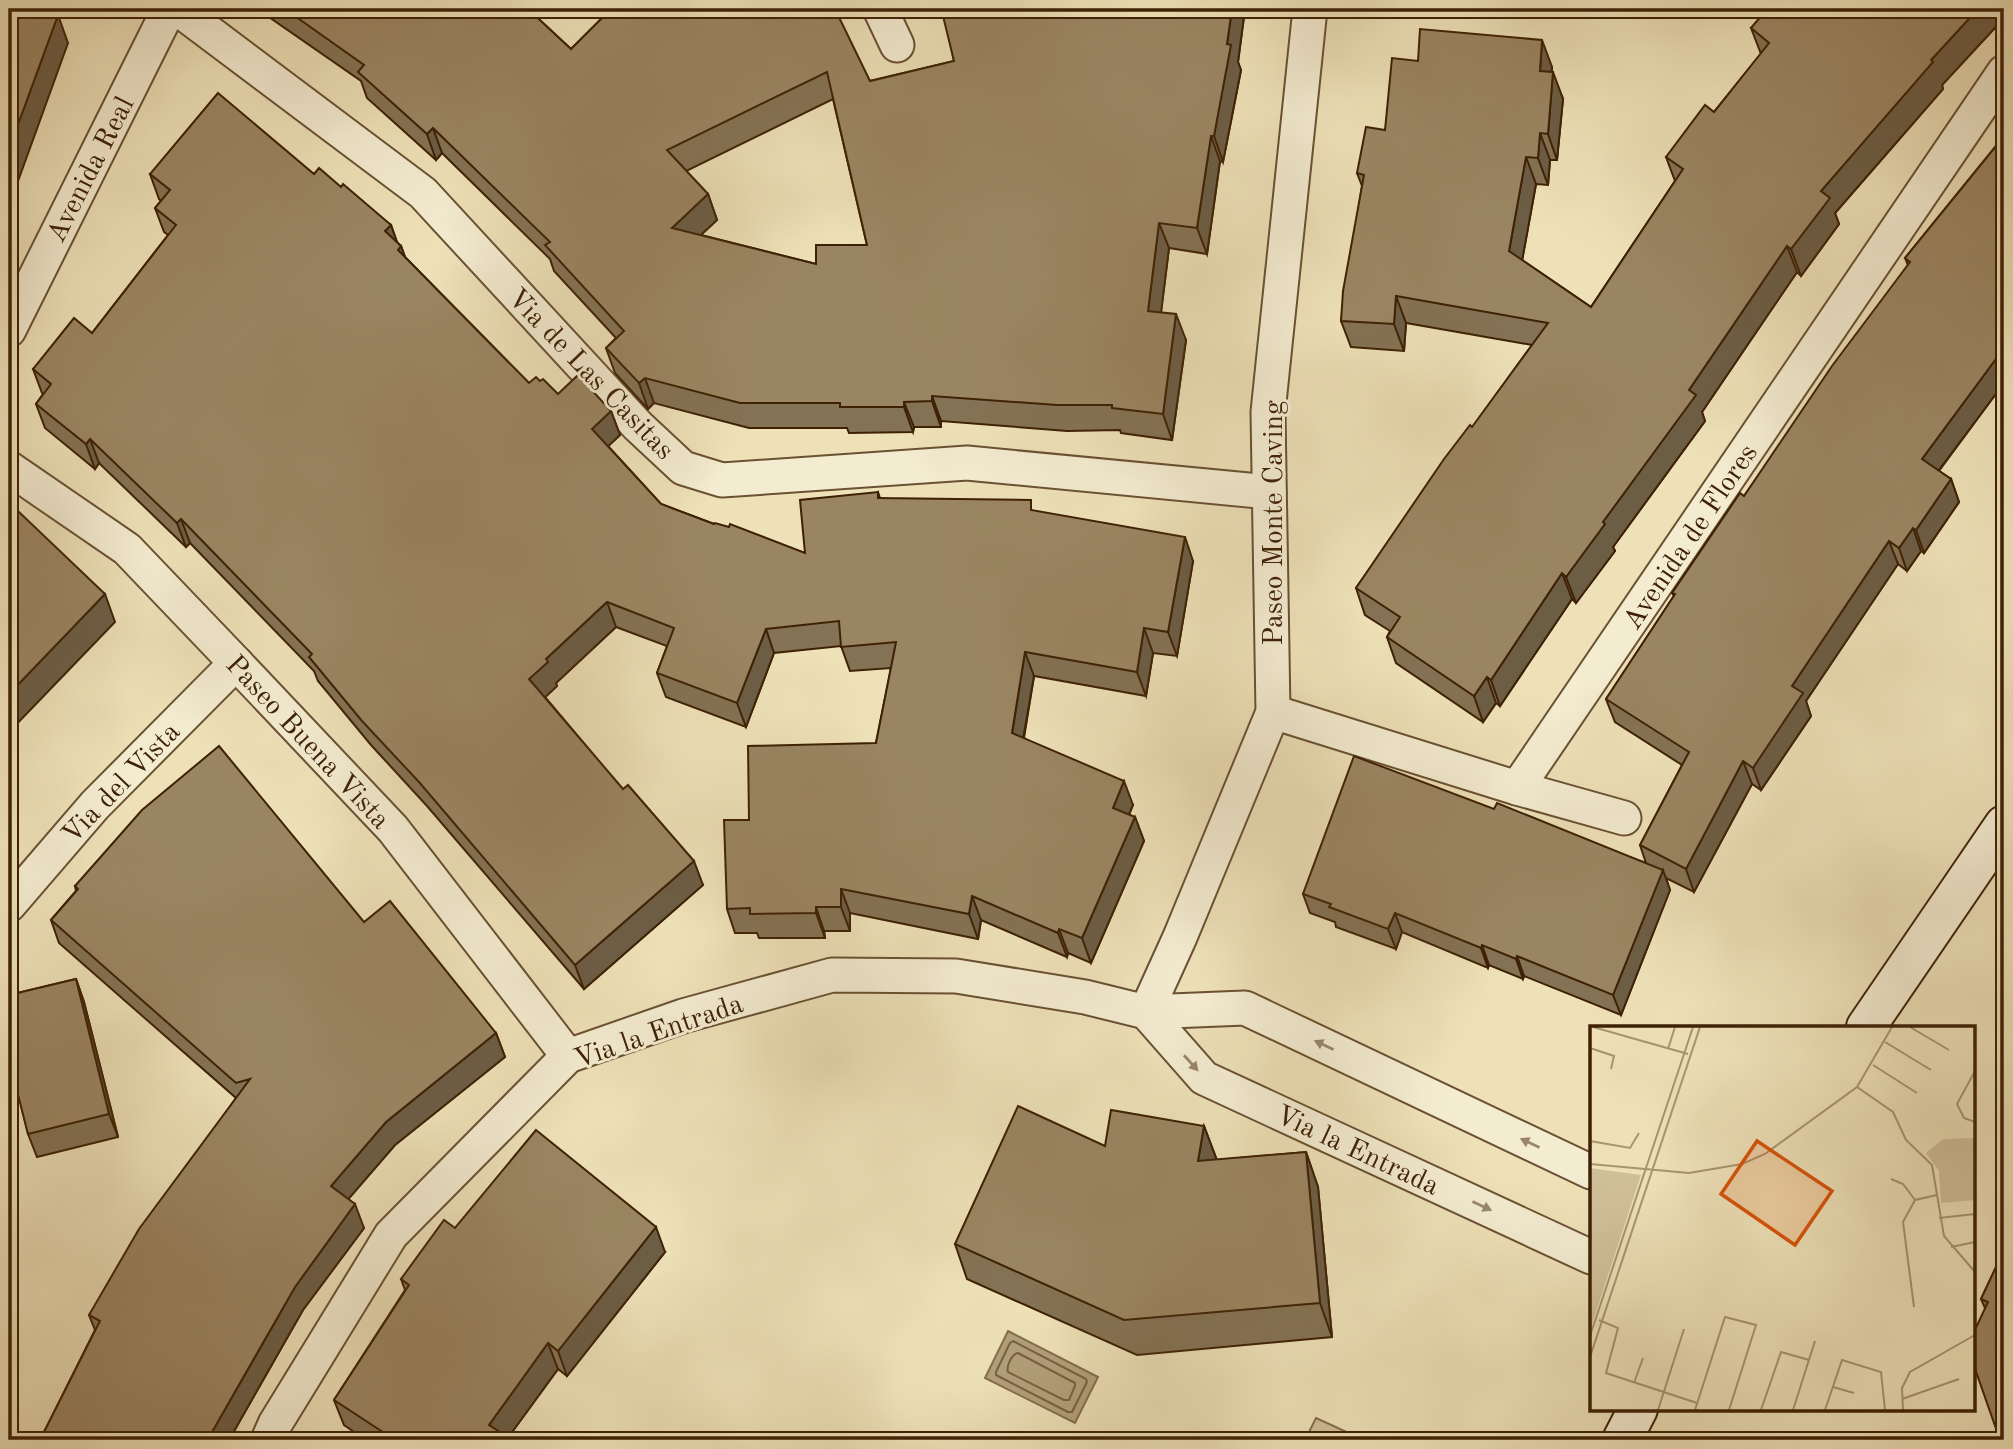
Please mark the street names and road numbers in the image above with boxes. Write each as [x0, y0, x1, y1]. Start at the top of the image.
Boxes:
street label: Avenida Real [43, 93, 140, 248]
street label: Via de Las Casitas [501, 284, 678, 466]
street label: Paseo Monte Caving [1261, 400, 1289, 646]
street label: Avenida de Flores [1619, 440, 1764, 636]
street label: Paseo Buena Vista [219, 651, 394, 835]
street label: Via del Vista [58, 718, 187, 850]
street label: Via la Entrada [571, 991, 747, 1075]
street label: Via la Entrada [1271, 1102, 1443, 1202]

